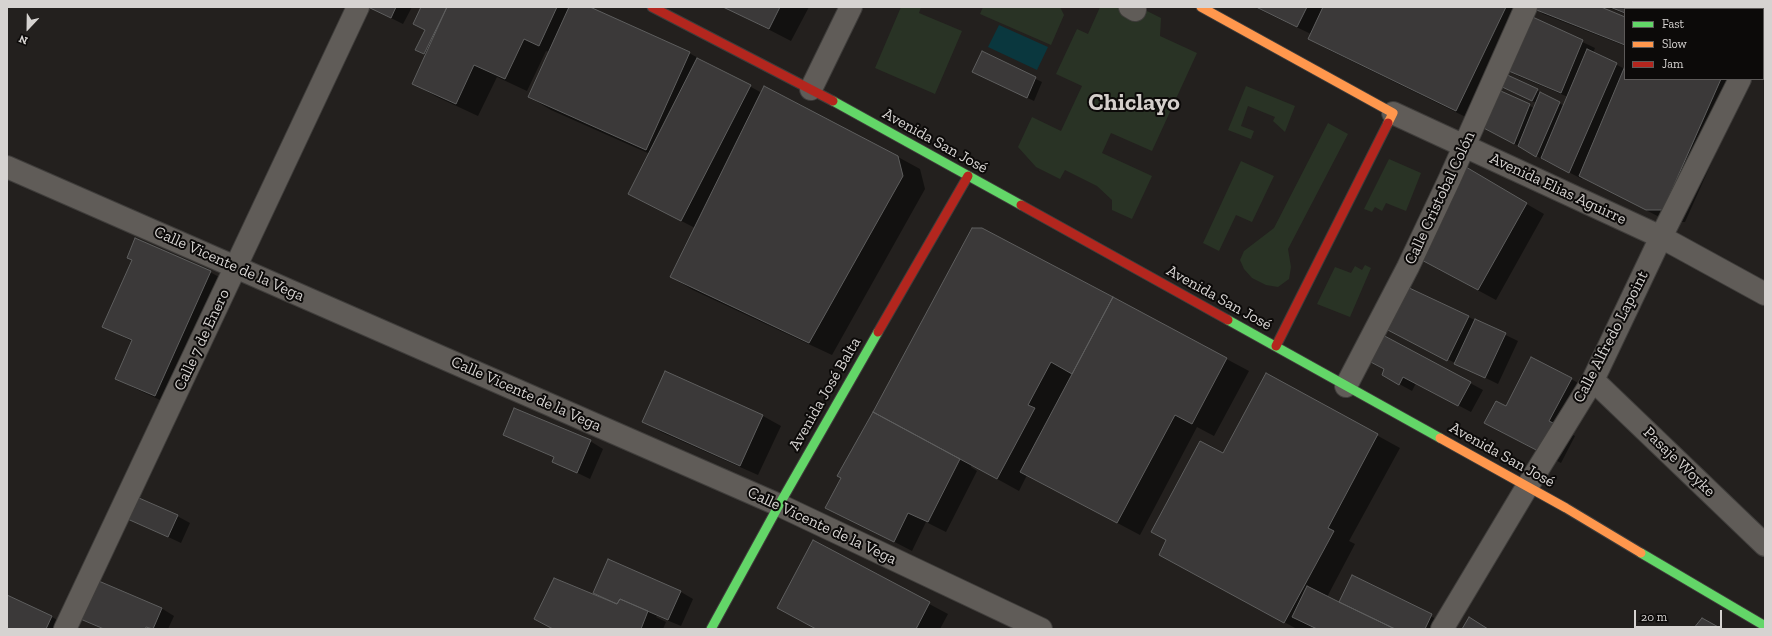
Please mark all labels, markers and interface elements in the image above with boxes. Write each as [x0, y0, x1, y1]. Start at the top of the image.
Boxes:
north arrow [8, 8, 48, 48]
legend [1624, 8, 1764, 80]
text: Fast [1662, 17, 1684, 31]
text: N [17, 32, 30, 47]
text: Slow [1662, 37, 1687, 51]
text: Jam [1662, 57, 1683, 71]
district label: Chiclayo [1088, 89, 1180, 117]
street label: Avenida San José [879, 104, 991, 178]
street label: Calle Cristobal Colón [1401, 128, 1479, 268]
street label: Avenida Elias Aguirre [1487, 149, 1629, 229]
street label: Calle Vicente de la Vega [151, 222, 307, 306]
street label: Avenida San José [1163, 261, 1275, 335]
street label: Calle Alfredo Lapoint [1569, 268, 1653, 406]
street label: Calle 7 de Enero [170, 286, 234, 394]
street label: Avenida José Balta [785, 334, 865, 454]
street label: Calle Vicente de la Vega [448, 352, 604, 436]
street label: Avenida San José [1446, 418, 1558, 492]
street label: Pasaje Woyke [1639, 423, 1719, 501]
street label: Calle Vicente de la Vega [744, 483, 900, 569]
scale bar [1636, 602, 1724, 628]
text: 20 m [1641, 610, 1667, 624]

